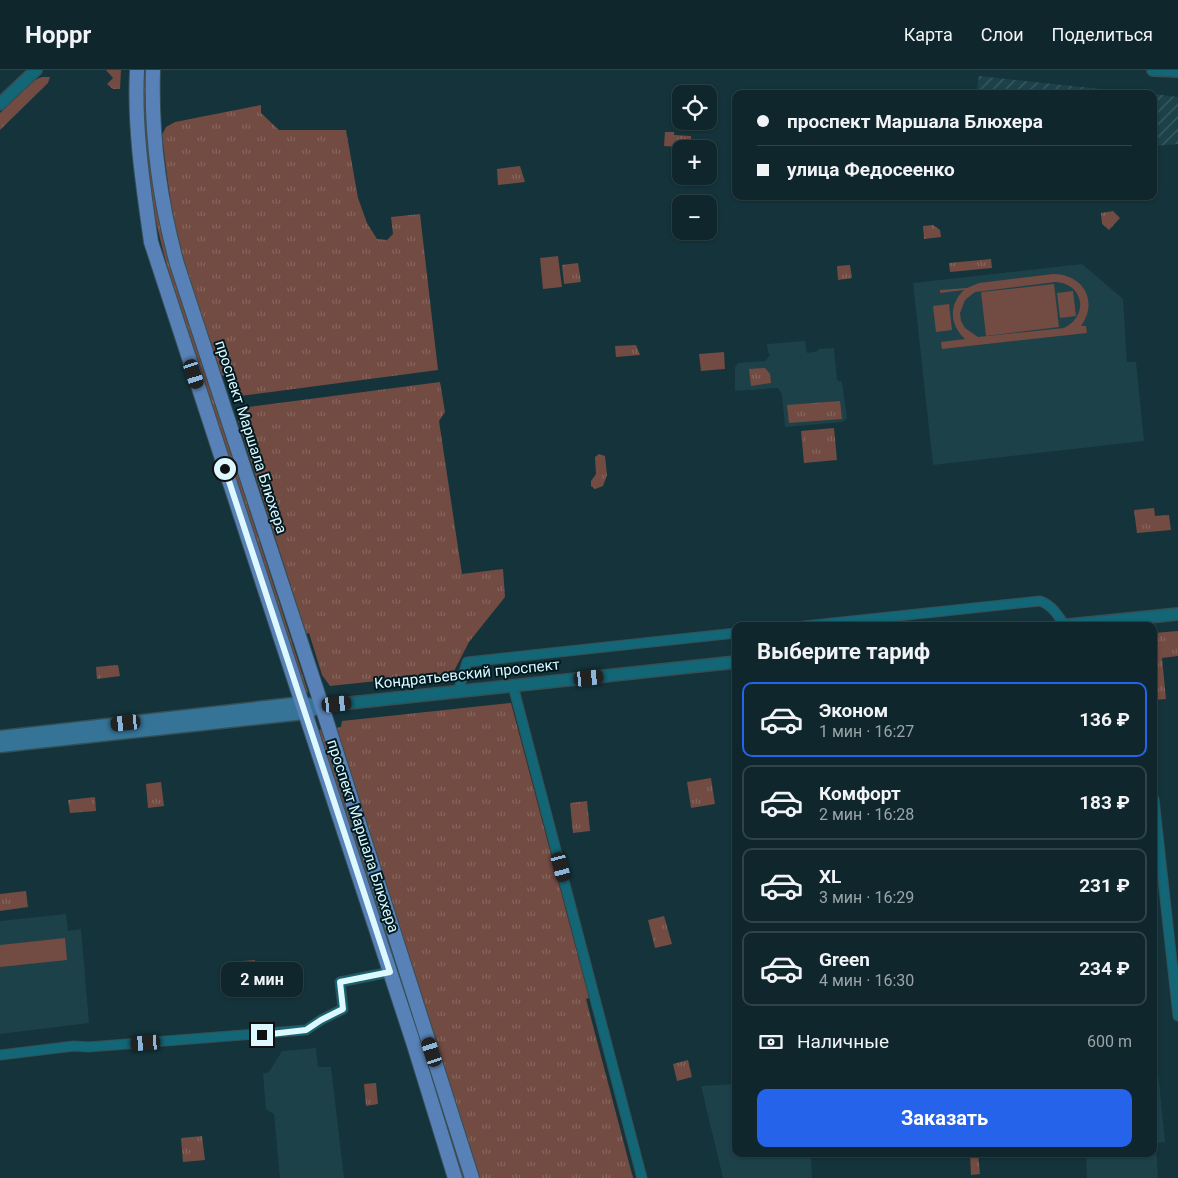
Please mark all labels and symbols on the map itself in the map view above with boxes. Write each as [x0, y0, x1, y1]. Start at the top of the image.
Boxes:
street label: проспект Маршала Блюхера [211, 338, 291, 536]
car [182, 357, 205, 391]
route start [214, 458, 236, 480]
street label: Кондратьевский проспект [373, 655, 561, 693]
car [573, 669, 604, 687]
car [321, 695, 352, 713]
car [110, 714, 141, 732]
street label: проспект Маршала Блюхера [323, 737, 403, 935]
car [549, 851, 572, 883]
callout: 2 мин [221, 962, 303, 998]
route end [251, 1024, 273, 1046]
car [130, 1034, 161, 1052]
car [420, 1035, 443, 1069]

